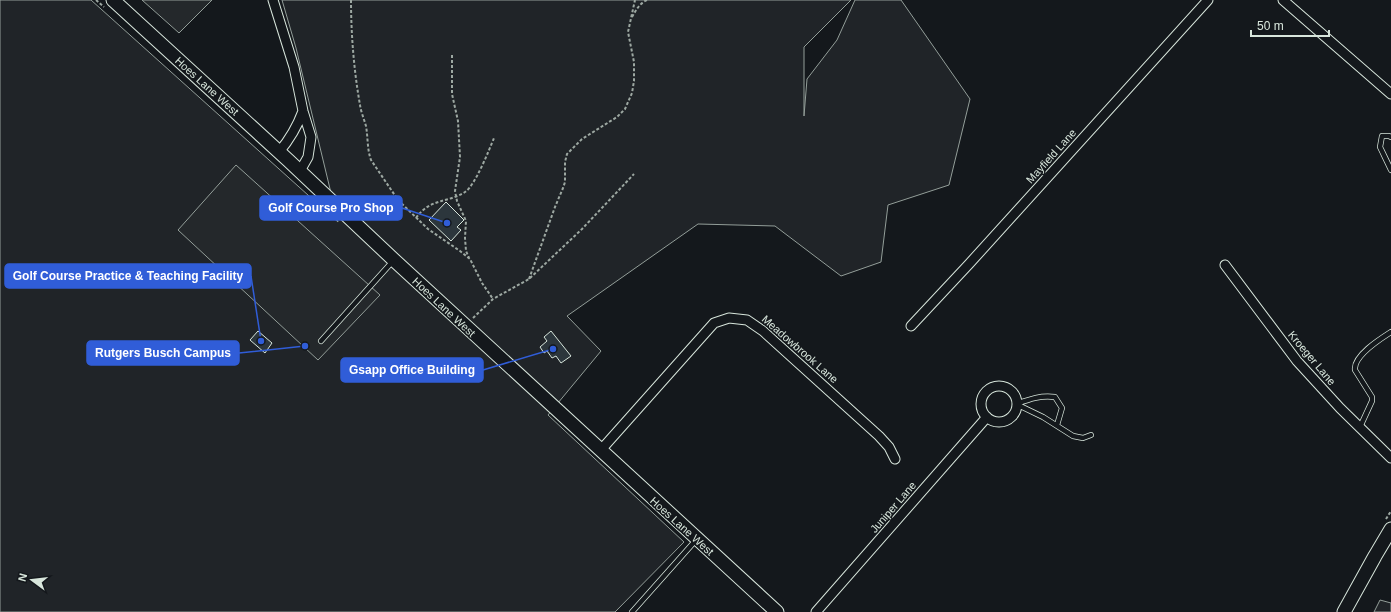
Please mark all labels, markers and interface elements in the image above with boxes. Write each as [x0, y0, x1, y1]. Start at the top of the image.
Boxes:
scale bar [1251, 12, 1329, 38]
text: 50 m [1257, 19, 1284, 33]
street label: Hoes Lane West [173, 54, 241, 118]
street label: Mayfield Lane [1024, 127, 1078, 185]
callout: Golf Course Pro Shop [260, 196, 402, 220]
text: Golf Course Pro Shop [268, 201, 394, 215]
callout: Golf Course Practice & Teaching Facility [5, 264, 251, 288]
text: Golf Course Practice & Teaching Facility [13, 269, 244, 283]
street label: Hoes Lane West [410, 275, 478, 339]
street label: Meadowbrook Lane [760, 313, 840, 385]
street label: Kroeger Lane [1286, 329, 1338, 387]
callout: Rutgers Busch Campus [87, 341, 239, 365]
text: Rutgers Busch Campus [95, 346, 231, 360]
callout: Gsapp Office Building [341, 358, 483, 382]
text: Gsapp Office Building [349, 363, 475, 377]
street label: Juniper Lane [868, 479, 918, 535]
street label: Hoes Lane West [648, 494, 716, 558]
north arrow [12, 560, 52, 600]
text: N [16, 572, 29, 583]

